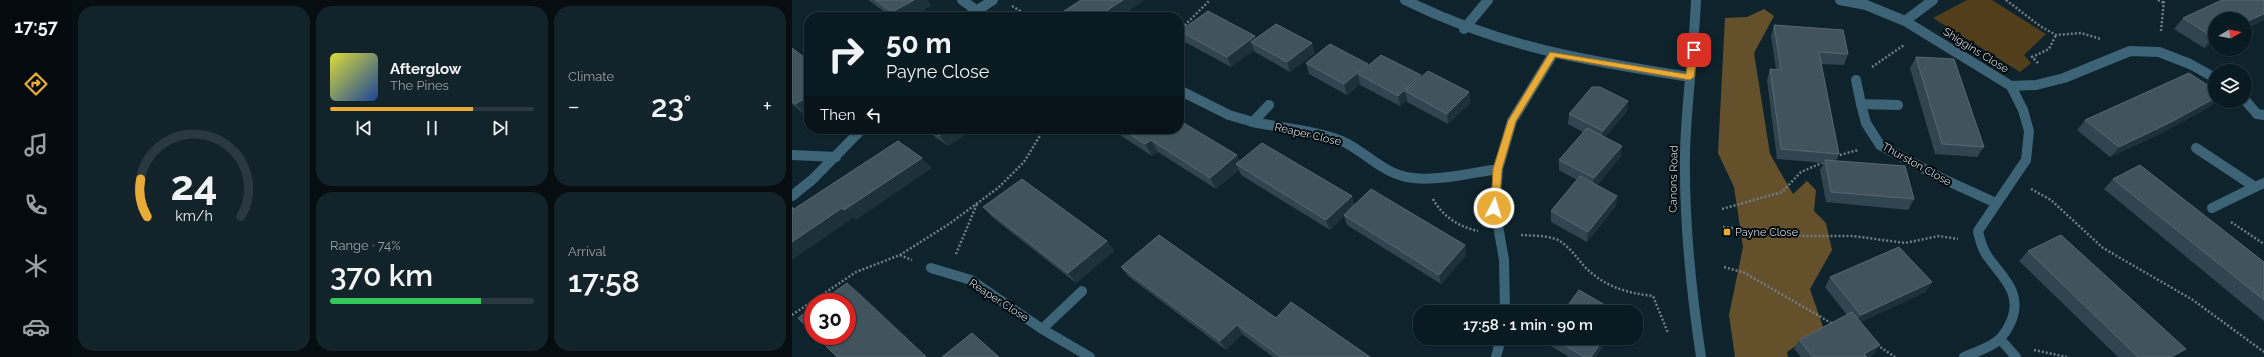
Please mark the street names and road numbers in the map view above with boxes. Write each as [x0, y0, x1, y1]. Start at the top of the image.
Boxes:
street label: Shiggins Close [1941, 25, 2011, 76]
street label: Reaper Close [1273, 121, 1343, 149]
street label: Thurston Close [1880, 140, 1954, 189]
street label: Canons Road [1666, 145, 1681, 213]
street label: Reaper Close [967, 276, 1031, 325]

